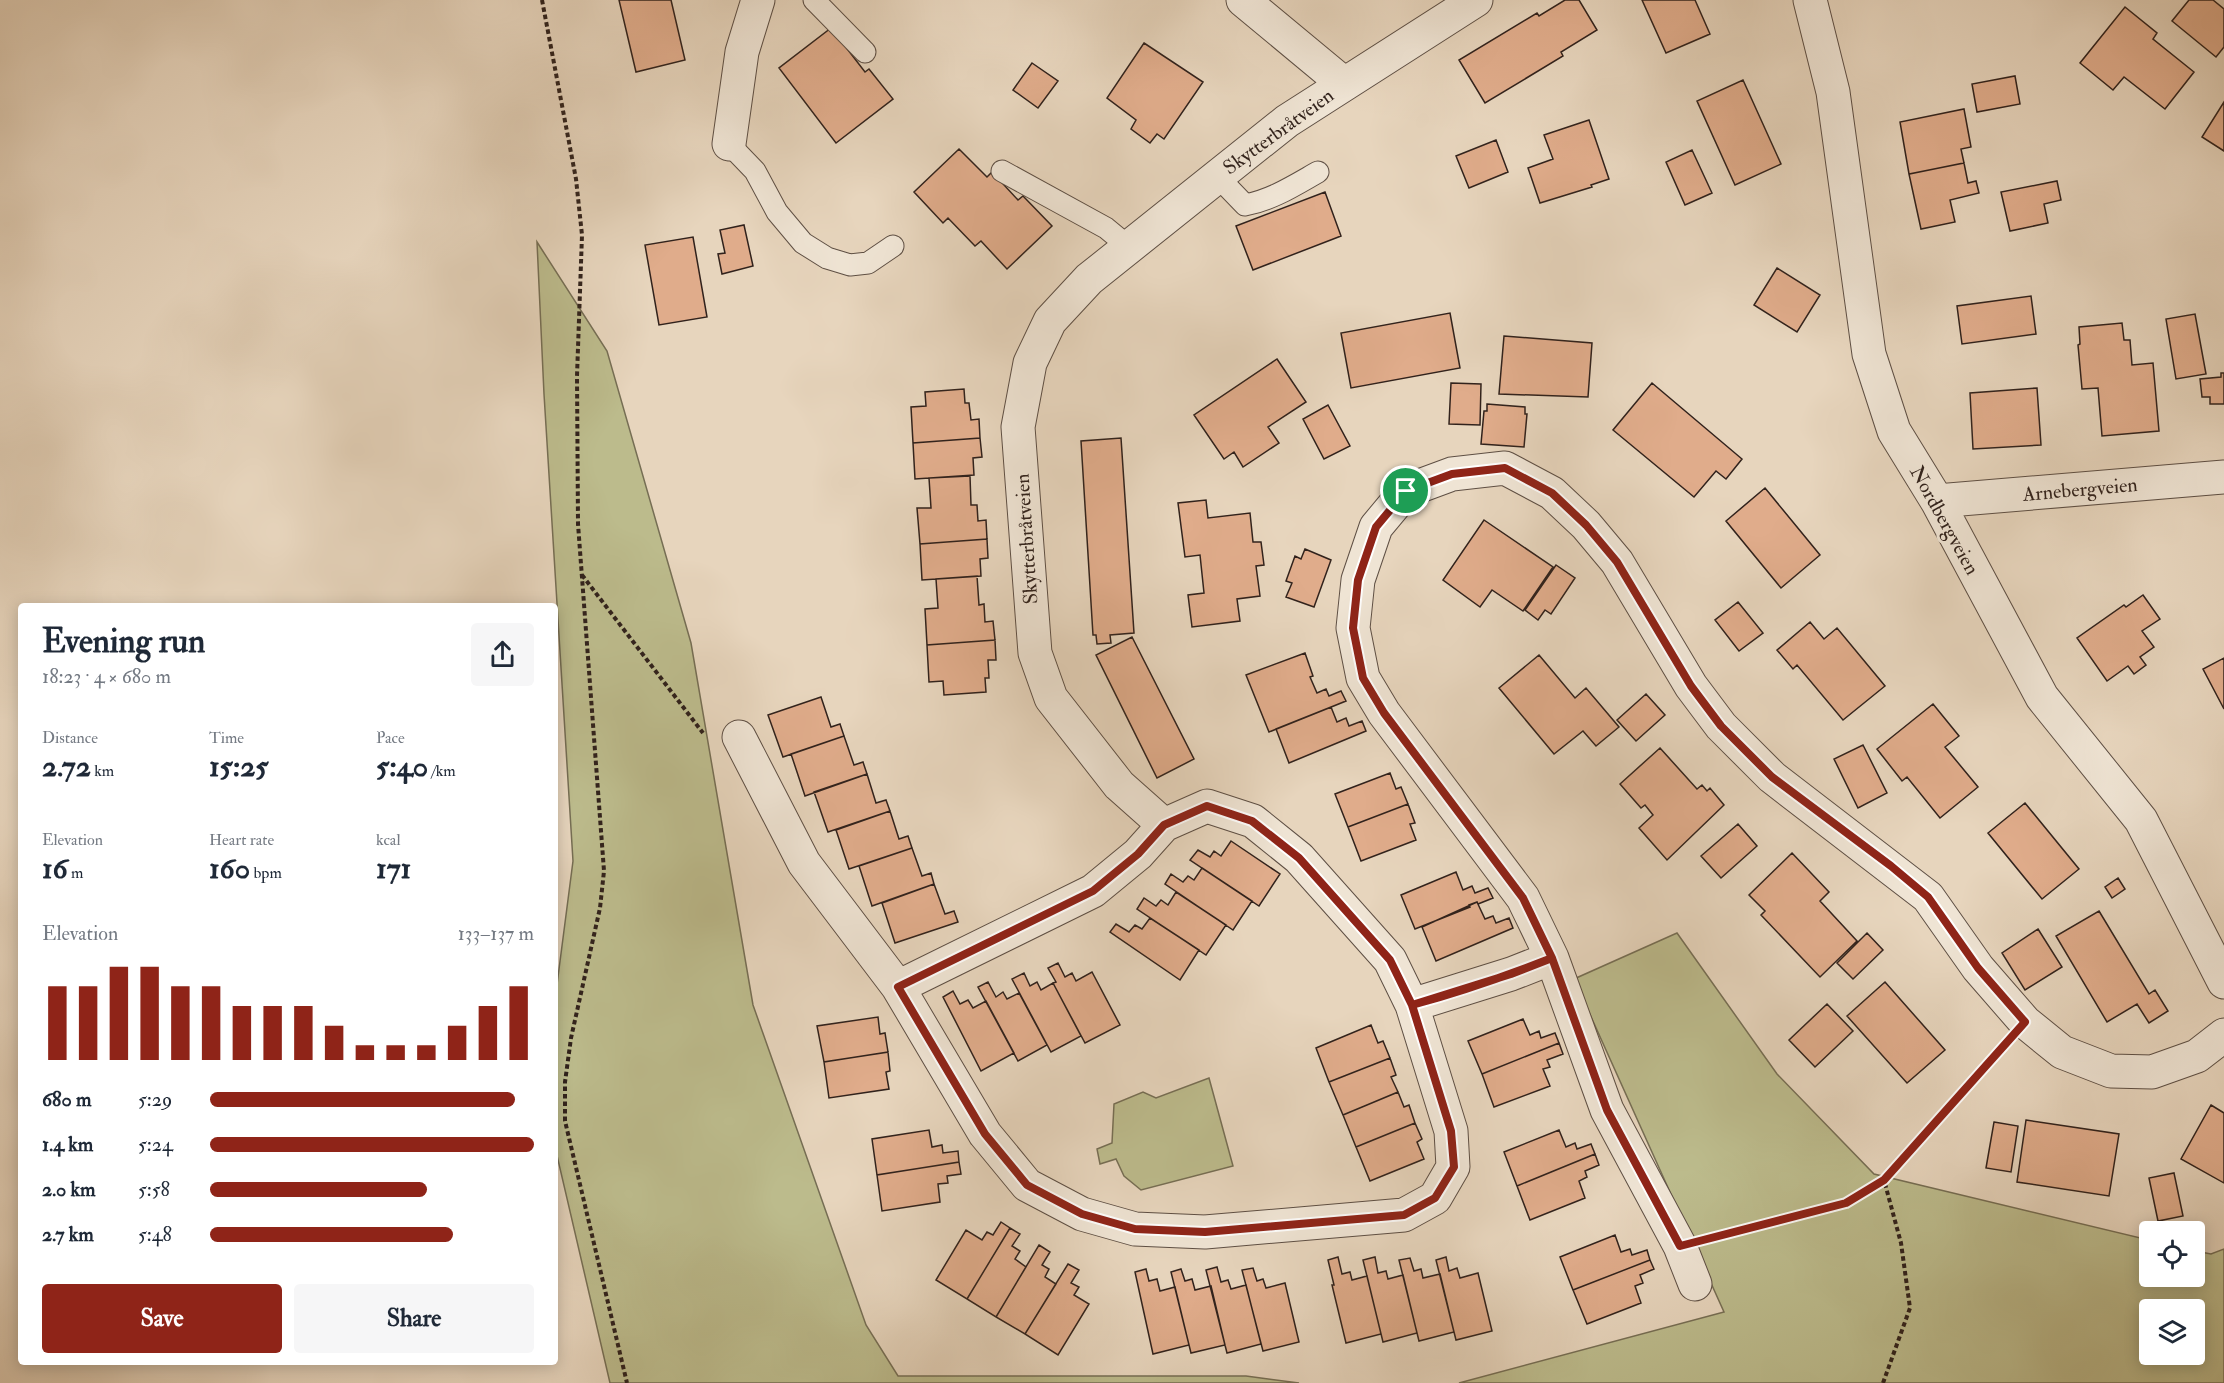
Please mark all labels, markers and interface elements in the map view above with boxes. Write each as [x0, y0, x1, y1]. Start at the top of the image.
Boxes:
street label: Skytterbråtveien [1218, 83, 1339, 180]
street label: Nordbergveien [1904, 461, 1985, 579]
pin [1380, 465, 1431, 516]
street label: Arnebergveien [2021, 472, 2139, 507]
street label: Skytterbråtveien [1009, 473, 1044, 605]
icon: arrive [1389, 474, 1422, 507]
text: Evening run [42, 621, 205, 662]
button: share [471, 623, 534, 686]
text: 18:23 · 4 × 680 m [42, 664, 171, 689]
text: Distance [42, 728, 98, 748]
text: Time [209, 728, 244, 748]
text: Pace [376, 728, 405, 748]
text: 2.72 [42, 748, 91, 785]
text: 15:25 [209, 748, 269, 785]
text: 5:40 [376, 748, 428, 785]
text: km [91, 761, 114, 781]
text: /km [428, 761, 456, 781]
text: Elevation [42, 830, 103, 850]
text: Heart rate [209, 830, 274, 850]
text: kcal [376, 830, 401, 850]
text: 16 [42, 850, 68, 887]
text: 160 [209, 850, 250, 887]
text: 171 [376, 850, 411, 887]
text: m [68, 863, 83, 883]
text: bpm [250, 863, 282, 883]
text: Elevation [42, 921, 118, 946]
text: 133–137 m [458, 921, 534, 946]
text: 680 m [42, 1087, 91, 1112]
text: 5:29 [138, 1087, 172, 1112]
text: 1.4 km [42, 1132, 93, 1157]
text: 5:24 [138, 1132, 173, 1157]
text: 2.0 km [42, 1177, 96, 1202]
text: 5:58 [138, 1177, 170, 1202]
map controls [2139, 1221, 2205, 1365]
button: locate [2139, 1221, 2205, 1287]
text: 2.7 km [42, 1222, 94, 1247]
text: 5:48 [138, 1222, 172, 1247]
button: Save [42, 1284, 282, 1353]
button: Share [294, 1284, 534, 1353]
button: layers [2139, 1299, 2205, 1365]

